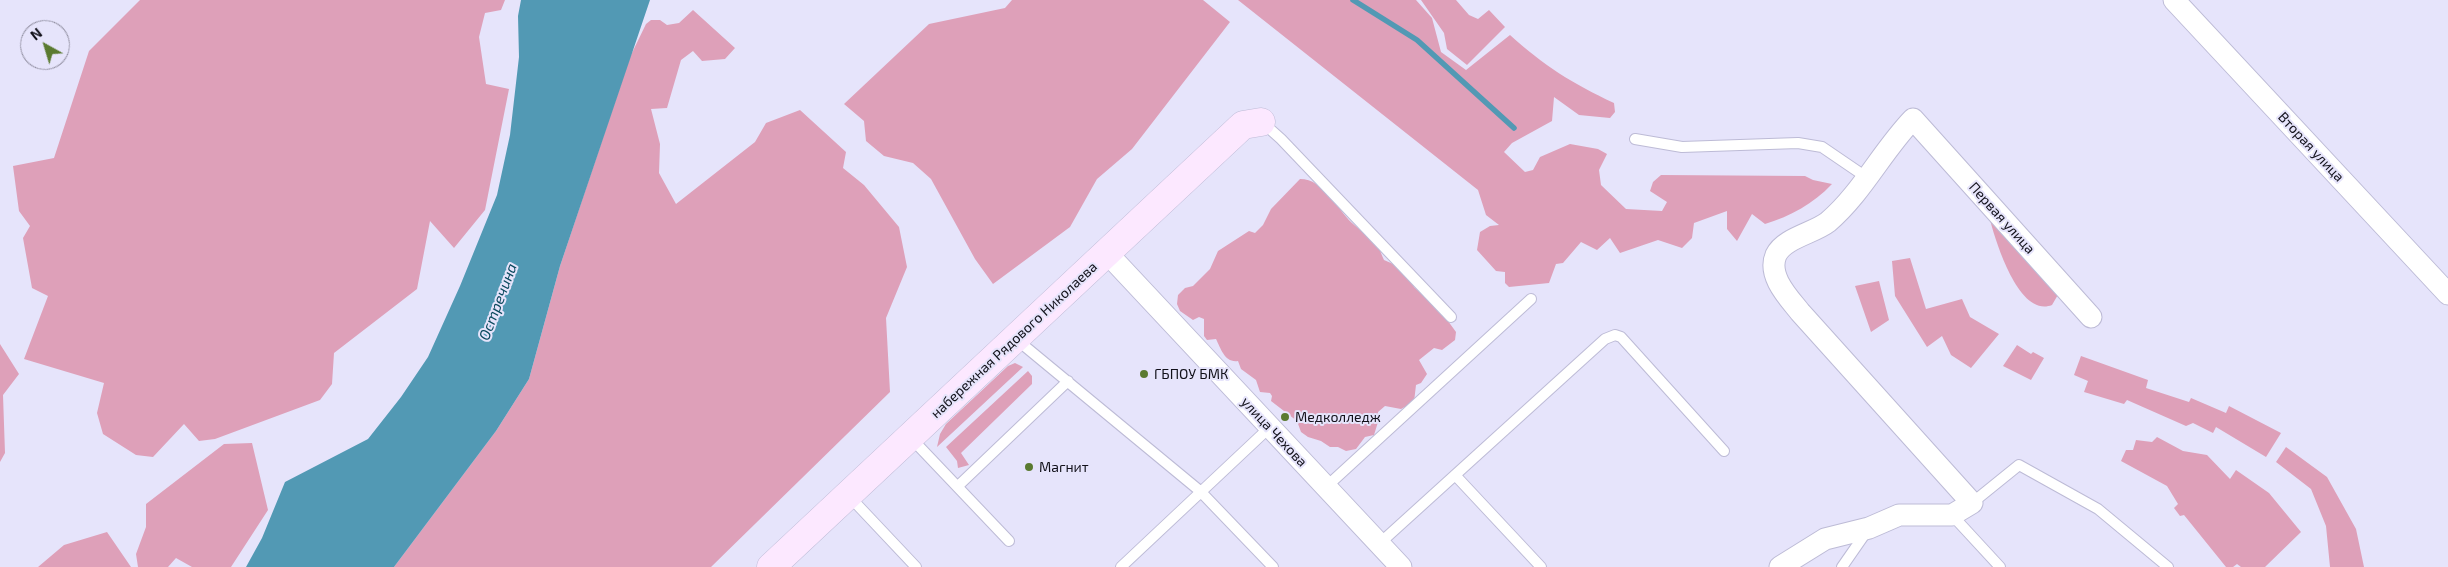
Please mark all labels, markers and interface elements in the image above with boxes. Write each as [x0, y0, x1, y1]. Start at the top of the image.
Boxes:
north arrow [20, 20, 70, 70]
text: N [27, 24, 45, 44]
street label: Вторая улица [2274, 109, 2348, 185]
street label: Первая улица [1966, 179, 2038, 257]
street label: набережная Рядового Николаева [927, 258, 1101, 422]
water label: Остречина [475, 261, 521, 343]
place label: ГБПОУ БМК [1154, 366, 1228, 382]
marker: ГБПОУ БМК [1138, 368, 1150, 380]
street label: улица Чехова [1237, 394, 1311, 470]
place label: Медколледж [1295, 409, 1381, 425]
marker: Медколледж [1279, 411, 1291, 423]
place label: Магнит [1039, 459, 1089, 475]
marker: Магнит [1023, 461, 1035, 473]

